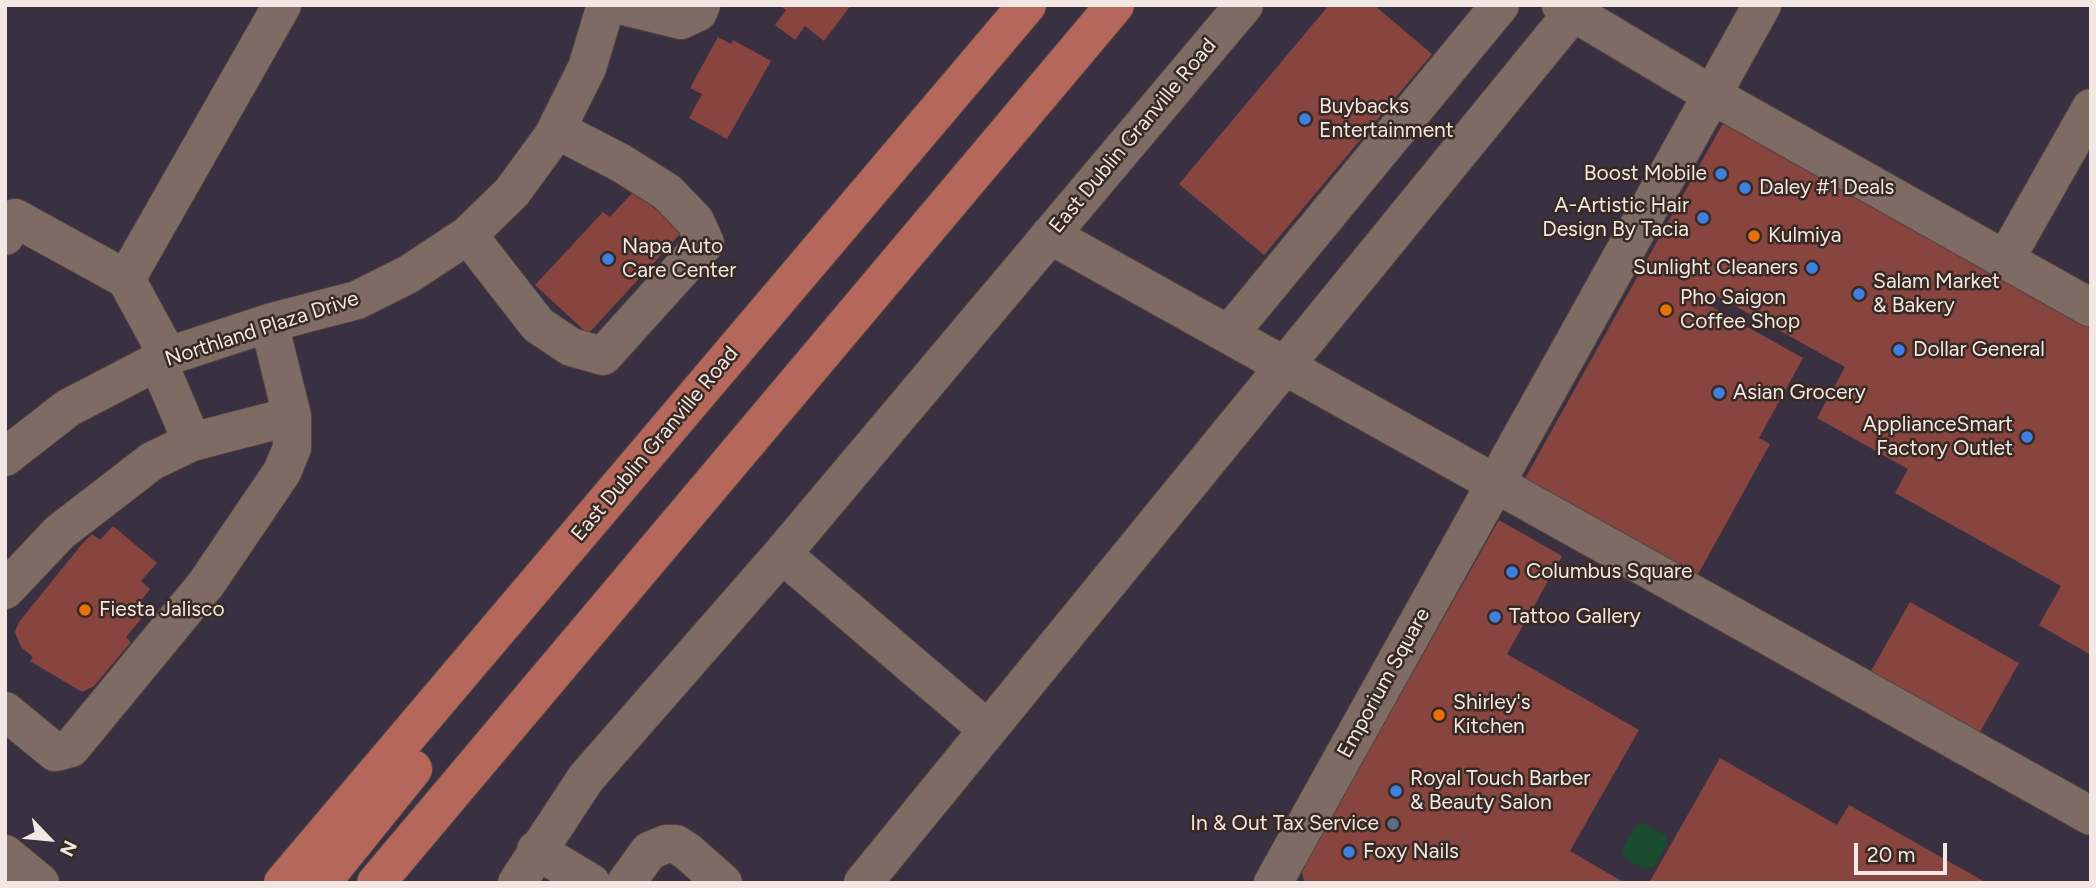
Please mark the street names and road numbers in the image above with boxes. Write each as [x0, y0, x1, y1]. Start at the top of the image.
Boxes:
street label: East Dublin Granville Road [1044, 34, 1222, 238]
street label: Northland Plaza Drive [162, 286, 362, 372]
street label: East Dublin Granville Road [566, 342, 744, 546]
street label: Emporium Square [1332, 604, 1436, 762]

